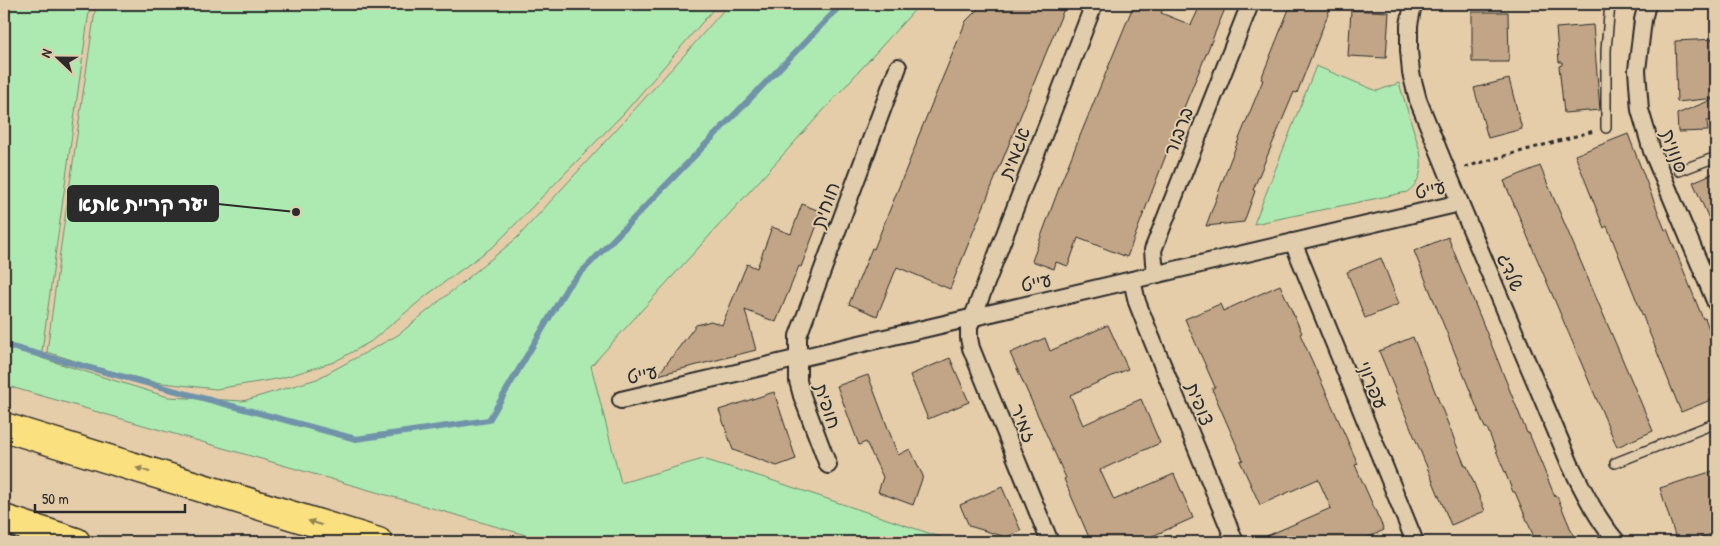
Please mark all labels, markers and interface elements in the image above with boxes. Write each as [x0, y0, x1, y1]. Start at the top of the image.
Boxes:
north arrow [32, 32, 82, 82]
text: N [35, 45, 56, 60]
street label: ברבור [1157, 103, 1199, 159]
street label: אגמית [992, 123, 1036, 184]
street label: סנונית [1655, 125, 1695, 177]
street label: עייט [1412, 173, 1448, 205]
street label: חוחית [804, 178, 846, 232]
callout: יער קריית אתא [68, 186, 218, 221]
text: יער קריית אתא [78, 190, 208, 217]
street label: שלדג [1491, 249, 1531, 295]
street label: עייט [1018, 266, 1054, 298]
street label: עפרוני [1352, 357, 1394, 413]
street label: עייט [624, 358, 660, 390]
street label: צופית [1179, 378, 1220, 429]
street label: חופית [808, 379, 848, 432]
street label: זמיר [1005, 400, 1043, 446]
one-way arrow [135, 465, 150, 473]
scale bar [35, 481, 185, 513]
text: 50 m [42, 488, 69, 509]
one-way arrow [307, 518, 322, 526]

